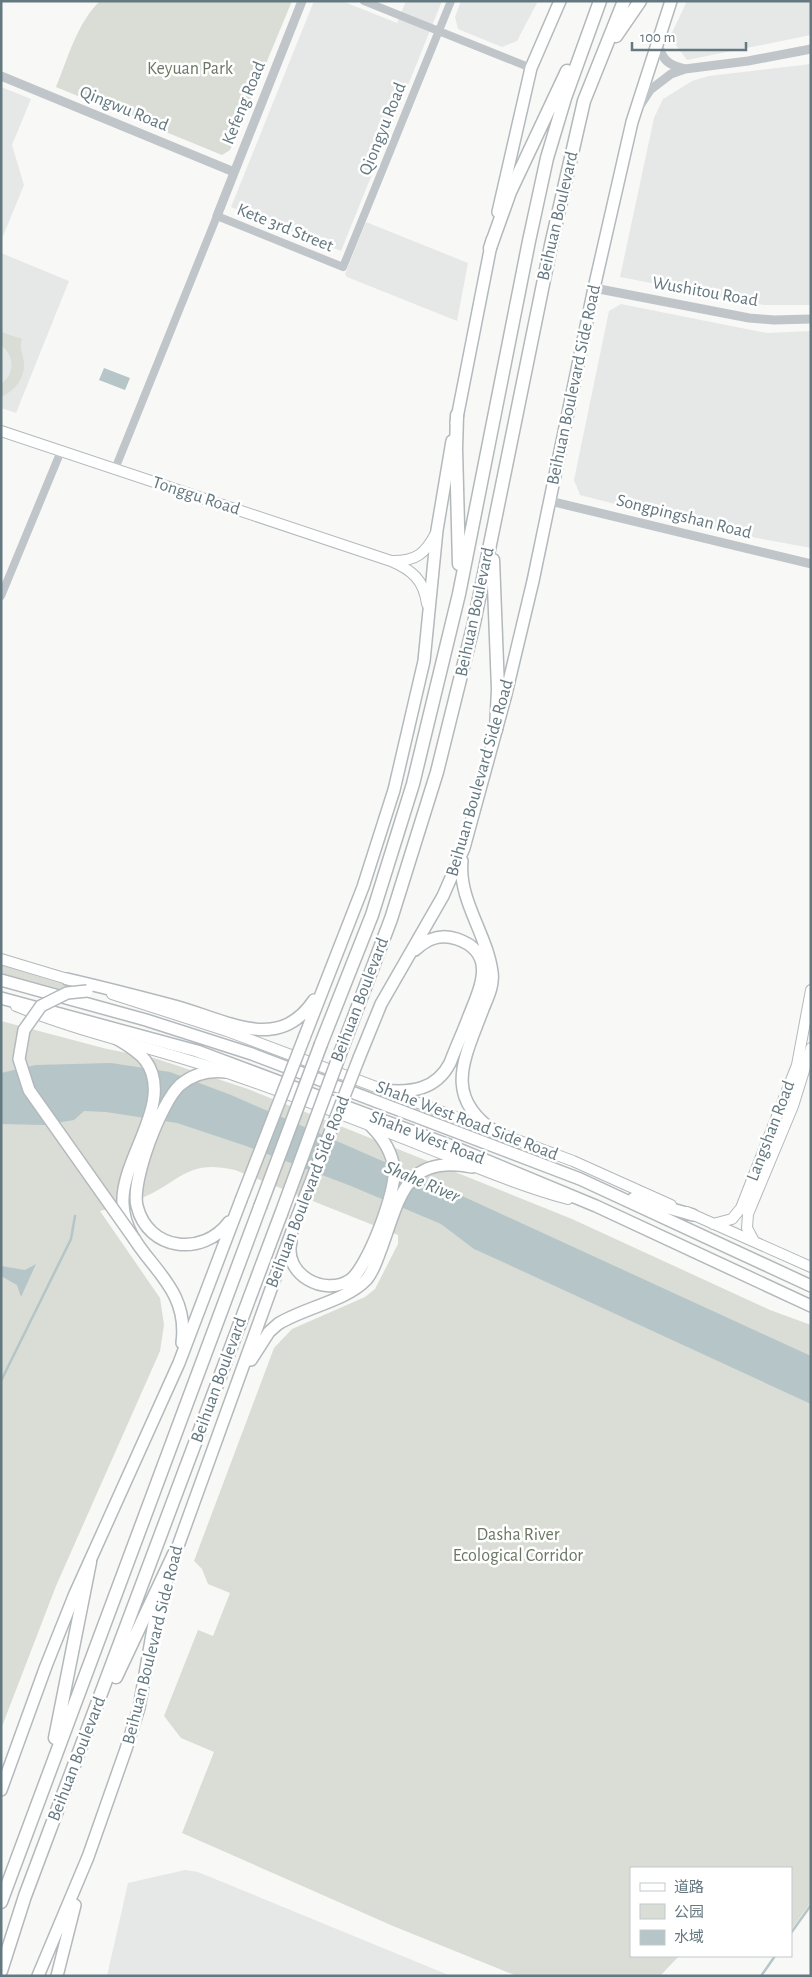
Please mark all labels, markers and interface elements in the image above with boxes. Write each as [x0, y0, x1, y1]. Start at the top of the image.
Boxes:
scale bar [632, 20, 746, 52]
text: 100 m [640, 30, 675, 45]
street label: Kefeng Road [219, 59, 269, 147]
park label: Keyuan Park [147, 60, 234, 78]
street label: Qiongyu Road [356, 80, 410, 178]
street label: Qingwu Road [77, 83, 171, 135]
street label: Beihuan Boulevard [534, 150, 582, 282]
street label: Kete 3rd Street [234, 200, 336, 256]
street label: Wushitou Road [651, 274, 759, 310]
street label: Beihuan Boulevard Side Road [544, 283, 604, 487]
street label: Tonggu Road [150, 473, 242, 519]
street label: Songpingshan Road [615, 491, 753, 543]
street label: Beihuan Boulevard [452, 546, 498, 678]
street label: Beihuan Boulevard Side Road [443, 677, 517, 879]
street label: Beihuan Boulevard [328, 935, 392, 1065]
street label: Shahe West Road Side Road [373, 1076, 561, 1166]
street label: Langshan Road [744, 1078, 798, 1184]
street label: Beihuan Boulevard Side Road [263, 1093, 353, 1291]
street label: Shahe West Road [366, 1106, 488, 1170]
water label: Shahe River [382, 1158, 463, 1207]
street label: Beihuan Boulevard [188, 1315, 250, 1445]
park label: Dasha River Ecological Corridor [453, 1526, 583, 1565]
street label: Beihuan Boulevard Side Road [120, 1544, 186, 1746]
street label: Beihuan Boulevard [45, 1694, 109, 1824]
legend [630, 1867, 792, 1957]
text: 道路 [674, 1879, 704, 1895]
text: 公园 [674, 1904, 704, 1920]
text: 水域 [674, 1929, 704, 1945]

